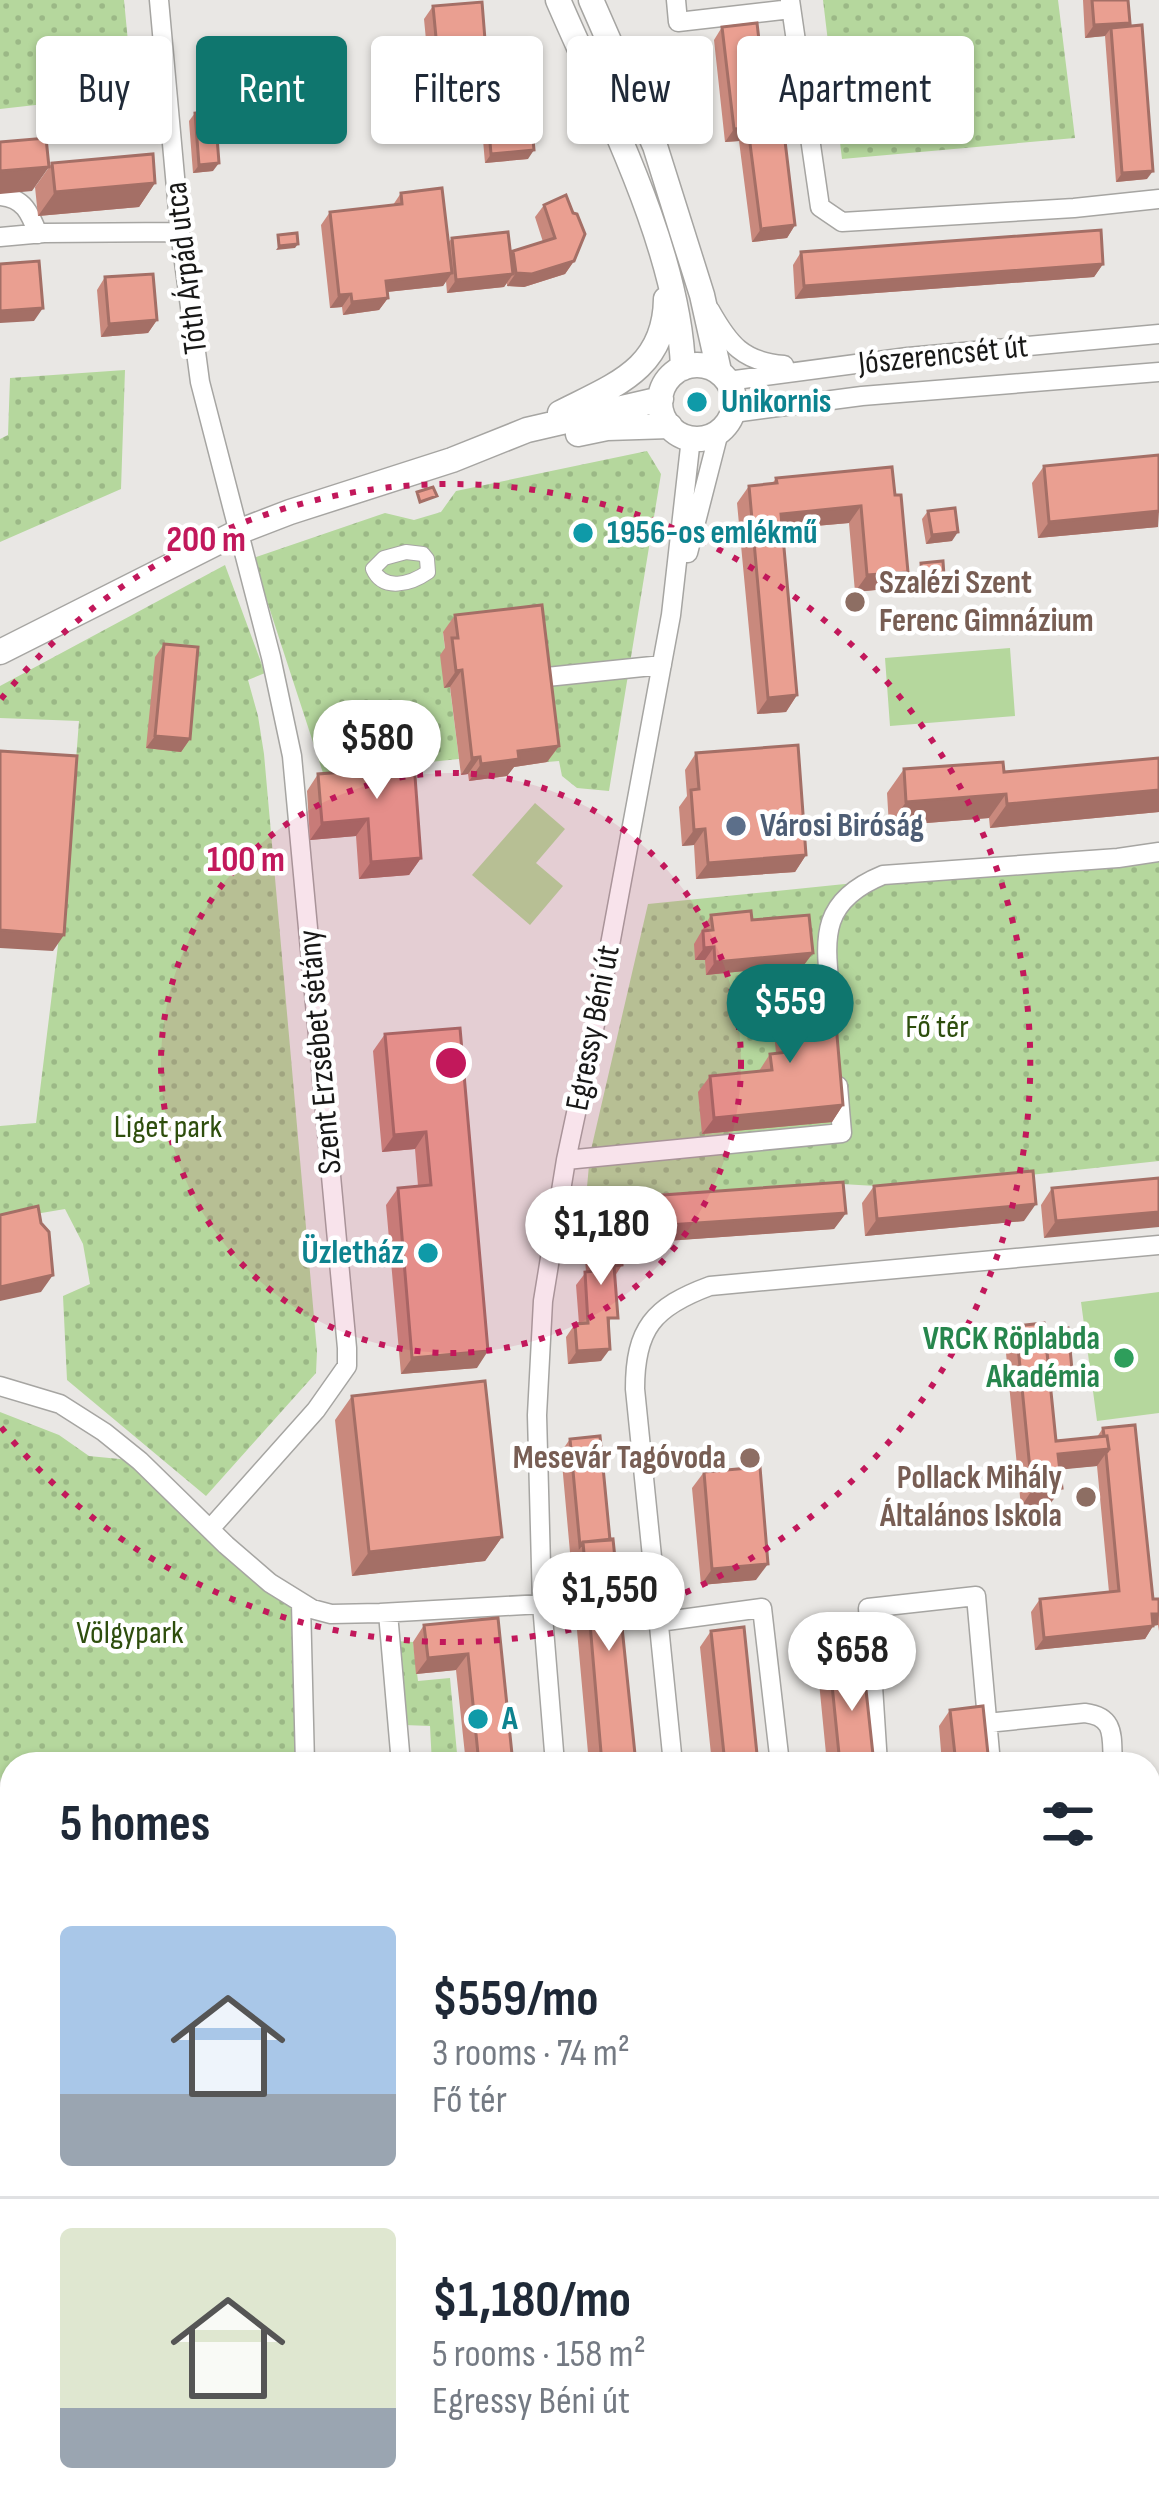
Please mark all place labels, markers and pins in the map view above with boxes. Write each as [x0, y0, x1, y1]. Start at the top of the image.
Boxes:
place label: Unikornis [721, 382, 832, 422]
marker: Unikornis [684, 389, 710, 415]
place label: 1956-os emlékmű [607, 513, 818, 553]
marker: 1956-os emlékmű [570, 520, 596, 546]
place label: Szalézi Szent Ferenc Gimnázium [879, 563, 1094, 641]
marker: Szalézi Szent Ferenc Gimnázium [842, 589, 868, 615]
pin: $580 [306, 700, 448, 802]
place label: Városi Biróság [760, 806, 924, 846]
marker: Városi Biróság [723, 813, 749, 839]
pin: $559 [719, 964, 861, 1066]
centre of rings [430, 1042, 472, 1084]
pin: $1,180 [503, 1186, 699, 1288]
place label: Üzletház [302, 1233, 404, 1273]
marker: Üzletház [415, 1240, 441, 1266]
place label: VRCK Röplabda Akadémia [923, 1319, 1100, 1397]
marker: VRCK Röplabda Akadémia [1111, 1345, 1137, 1371]
place label: Mesevár Tagóvoda [513, 1438, 726, 1478]
marker: Mesevár Tagóvoda [737, 1445, 763, 1471]
place label: Pollack Mihály Általános Iskola [879, 1458, 1062, 1536]
marker: Pollack Mihály Általános Iskola [1073, 1484, 1099, 1510]
pin: $1,550 [511, 1552, 707, 1654]
pin: $658 [781, 1612, 923, 1714]
place label: A [501, 1699, 518, 1739]
marker: A [465, 1706, 491, 1732]

